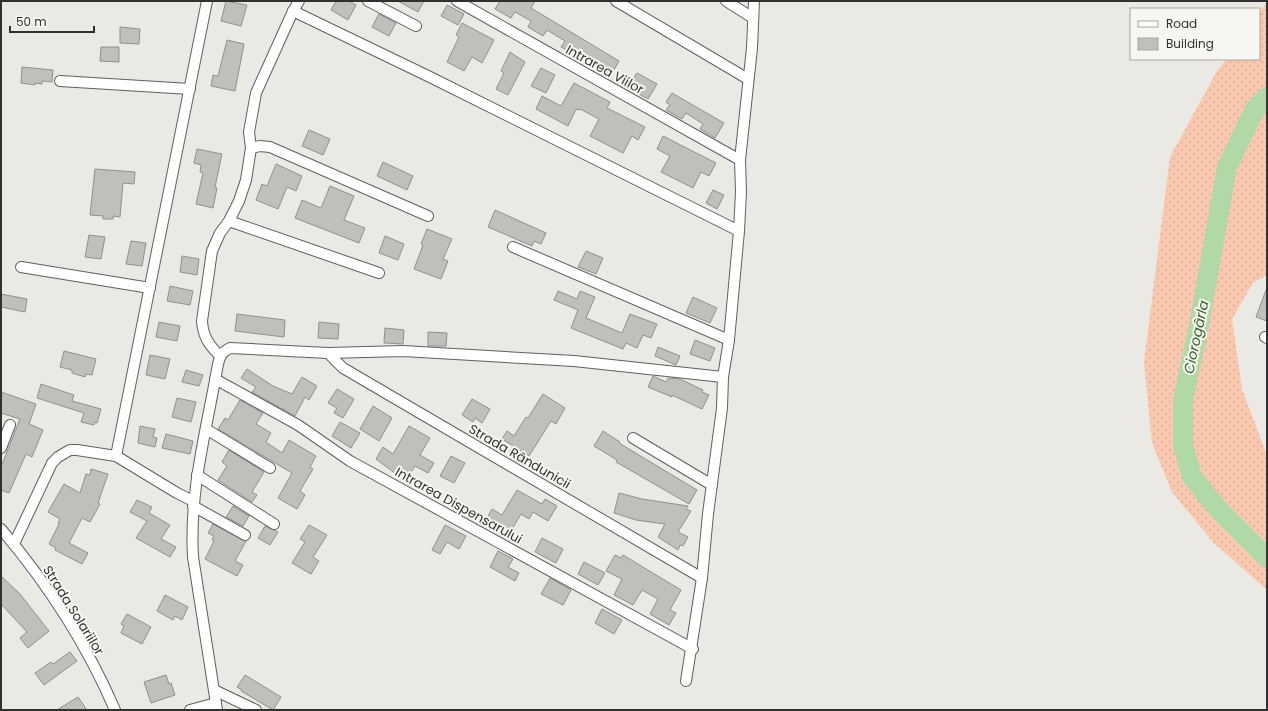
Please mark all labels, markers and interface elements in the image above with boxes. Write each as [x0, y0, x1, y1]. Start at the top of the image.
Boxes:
scale bar [10, 8, 94, 34]
legend [1130, 8, 1260, 60]
text: 50 m [16, 13, 47, 30]
text: Road [1166, 15, 1197, 32]
text: Building [1166, 35, 1214, 52]
street label: Intrarea Viilor [562, 40, 647, 99]
water label: Ciorogârla [1178, 298, 1214, 375]
street label: Strada Rândunicii [465, 419, 574, 493]
street label: Intrarea Dispensarului [392, 462, 526, 548]
street label: Strada Solariilor [38, 562, 109, 659]

